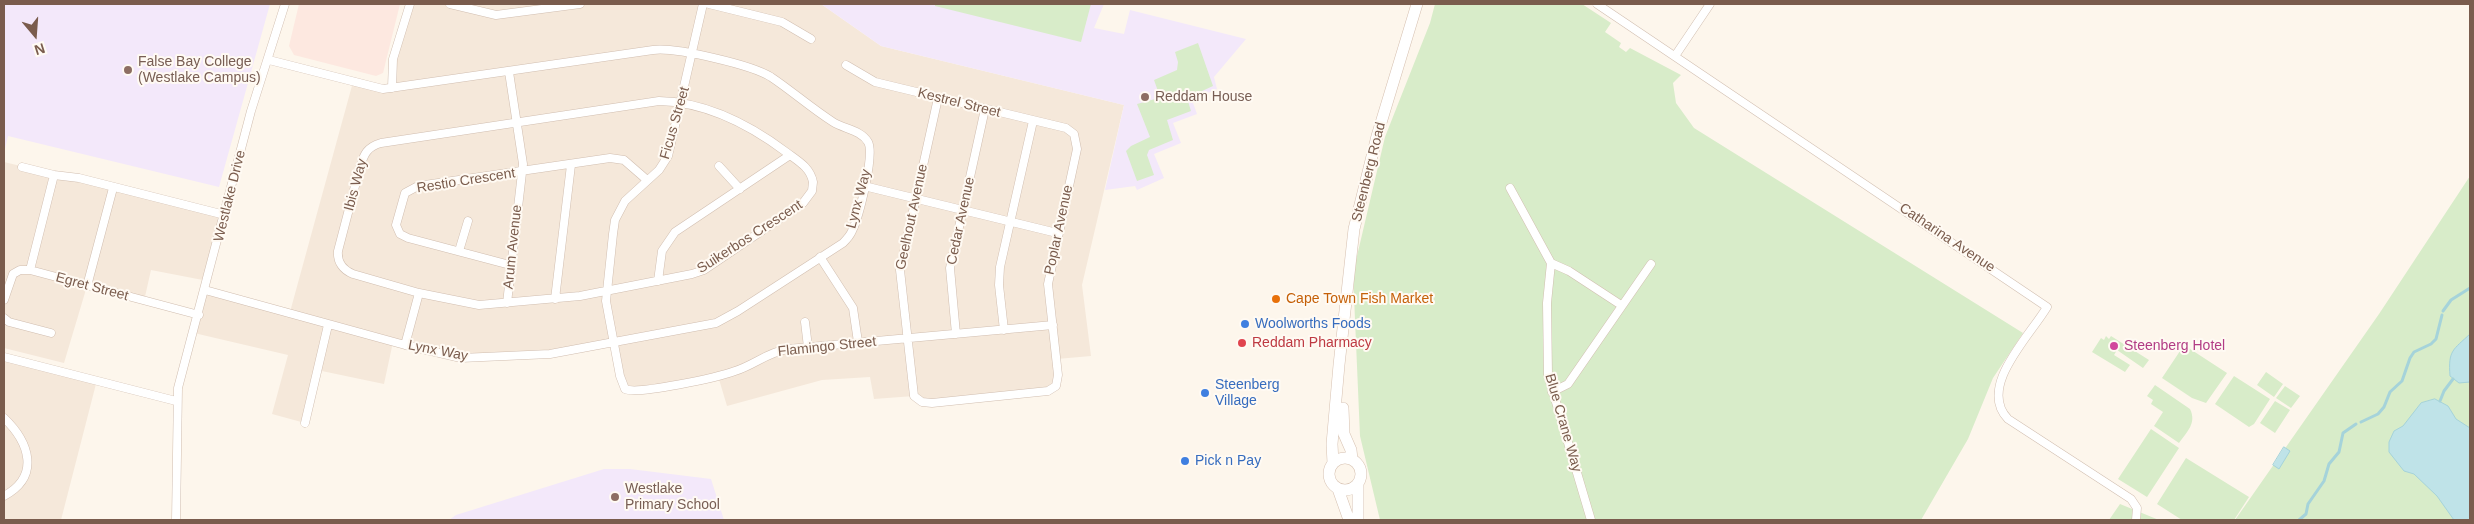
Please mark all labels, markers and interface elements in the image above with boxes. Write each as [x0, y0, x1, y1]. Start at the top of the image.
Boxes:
north arrow [10, 10, 60, 60]
text: N [32, 40, 47, 58]
place label: False Bay College (Westlake Campus) [138, 54, 261, 86]
marker: False Bay College (Westlake Campus) [122, 64, 134, 76]
street label: Ficus Street [657, 85, 693, 161]
street label: Kestrel Street [916, 85, 1002, 121]
place label: Reddam House [1155, 89, 1252, 105]
marker: Reddam House [1139, 91, 1151, 103]
street label: Steenberg Road [1349, 120, 1389, 224]
street label: Westlake Drive [210, 148, 250, 244]
street label: Ibis Way [341, 157, 371, 213]
street label: Geelhout Avenue [893, 162, 931, 272]
street label: Restio Crescent [416, 165, 516, 197]
street label: Lynx Way [843, 168, 875, 230]
street label: Cedar Avenue [944, 176, 978, 266]
street label: Poplar Avenue [1041, 183, 1077, 277]
street label: Suikerbos Crescent [694, 197, 806, 277]
street label: Catharina Avenue [1896, 200, 1998, 276]
street label: Arum Avenue [500, 204, 526, 290]
street label: Egret Street [54, 269, 130, 305]
place label: Cape Town Fish Market [1286, 291, 1433, 307]
marker: Cape Town Fish Market [1270, 293, 1282, 305]
place label: Woolworths Foods [1255, 316, 1371, 332]
marker: Woolworths Foods [1239, 318, 1251, 330]
street label: Flamingo Street [777, 333, 877, 361]
place label: Reddam Pharmacy [1252, 335, 1372, 351]
street label: Lynx Way [407, 337, 469, 365]
marker: Reddam Pharmacy [1236, 337, 1248, 349]
place label: Steenberg Hotel [2124, 338, 2225, 354]
marker: Steenberg Hotel [2108, 340, 2120, 352]
street label: Blue Crane Way [1541, 372, 1585, 474]
place label: Steenberg Village [1215, 377, 1280, 410]
marker: Steenberg Village [1199, 387, 1211, 399]
place label: Pick n Pay [1195, 453, 1261, 469]
marker: Pick n Pay [1179, 455, 1191, 467]
place label: Westlake Primary School [625, 481, 720, 514]
marker: Westlake Primary School [609, 491, 621, 503]

